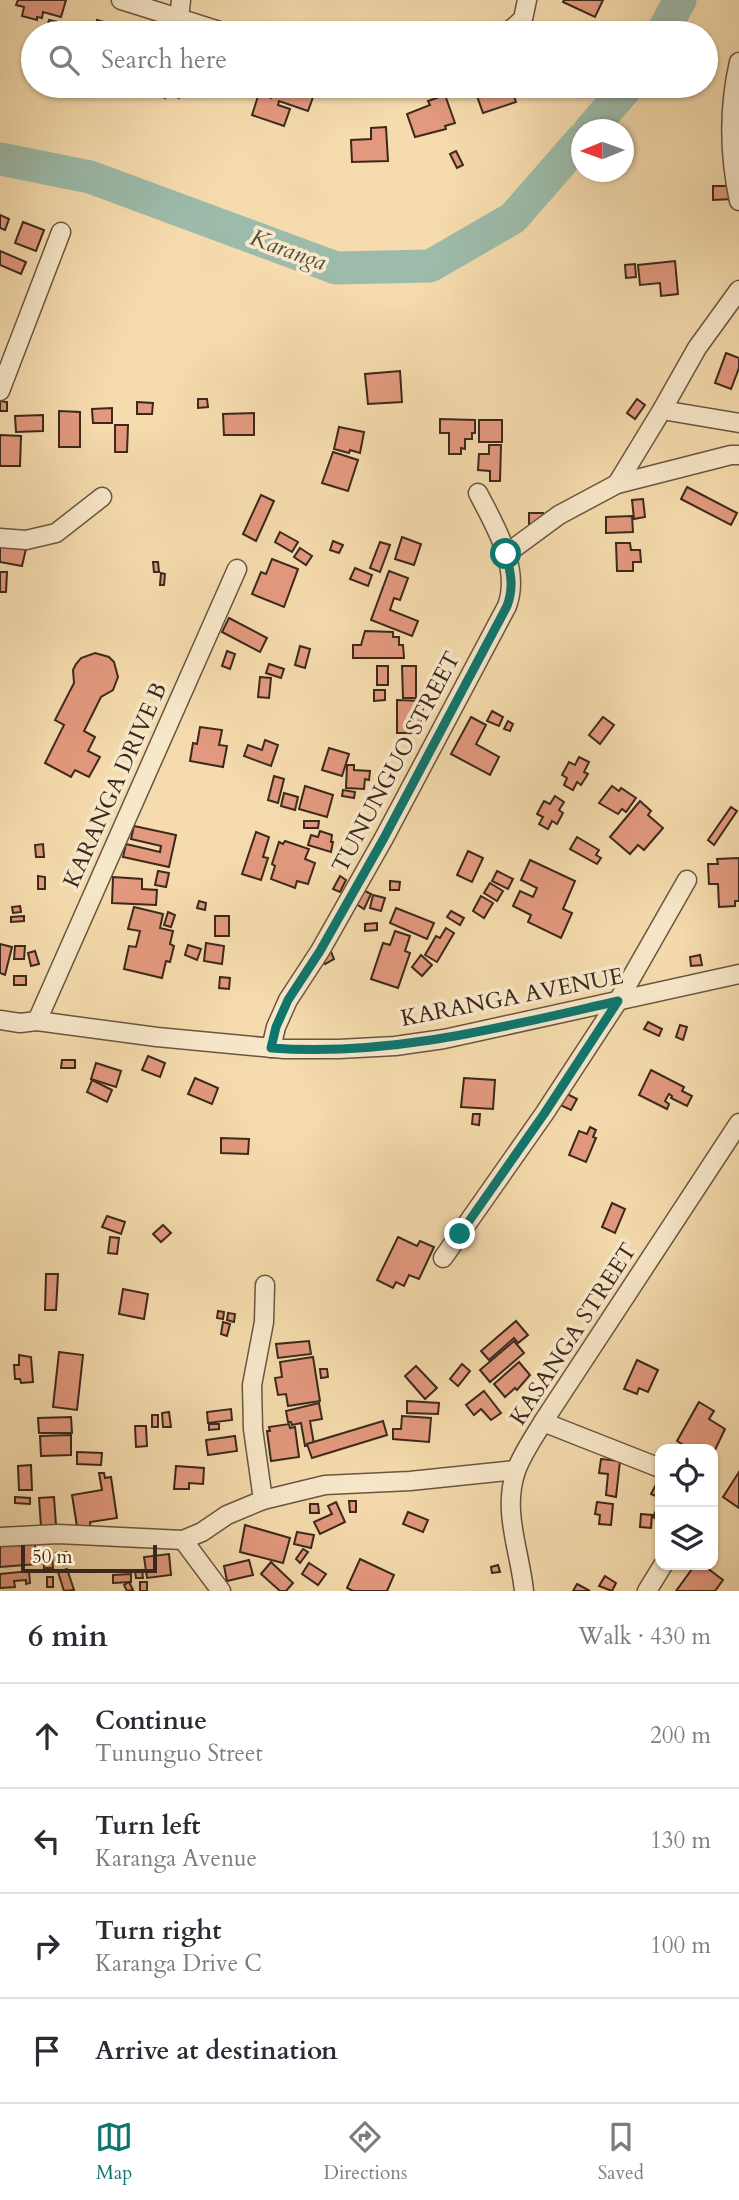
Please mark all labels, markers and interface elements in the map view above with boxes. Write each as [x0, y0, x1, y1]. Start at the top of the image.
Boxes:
search box [21, 21, 718, 98]
icon: search [45, 41, 83, 79]
text: Search here [101, 42, 227, 77]
north arrow [571, 119, 634, 182]
water label: Karanga [245, 221, 331, 279]
route start [490, 538, 521, 569]
street label: TUNUNGUO STREET [324, 646, 468, 878]
street label: KARANGA DRIVE B [56, 678, 174, 892]
street label: KARANGA AVENUE [398, 960, 626, 1034]
route end [444, 1218, 475, 1249]
street label: KASANGA STREET [502, 1237, 644, 1431]
map controls [655, 1444, 718, 1570]
button: locate [655, 1444, 718, 1507]
button: layers [655, 1507, 718, 1570]
scale bar [21, 1542, 158, 1574]
text: 50 m [32, 1544, 73, 1570]
text: 6 min [28, 1616, 108, 1657]
text: Walk · 430 m [578, 1621, 711, 1652]
text: Continue [95, 1703, 207, 1738]
icon: ahead [28, 1717, 66, 1755]
text: 200 m [650, 1720, 711, 1751]
text: Tununguo Street [95, 1738, 263, 1769]
text: Turn left [95, 1808, 200, 1843]
icon: left [28, 1822, 66, 1860]
text: 130 m [650, 1825, 711, 1856]
text: Karanga Avenue [95, 1843, 257, 1874]
text: Turn right [95, 1913, 222, 1948]
icon: right [28, 1927, 66, 1965]
text: 100 m [650, 1930, 711, 1961]
text: Karanga Drive C [95, 1948, 262, 1979]
icon: arrive [28, 2032, 66, 2070]
text: Arrive at destination [95, 2033, 338, 2068]
tab: Map [95, 2118, 133, 2186]
tab: Directions [324, 2118, 407, 2186]
tab: Saved [598, 2118, 644, 2186]

